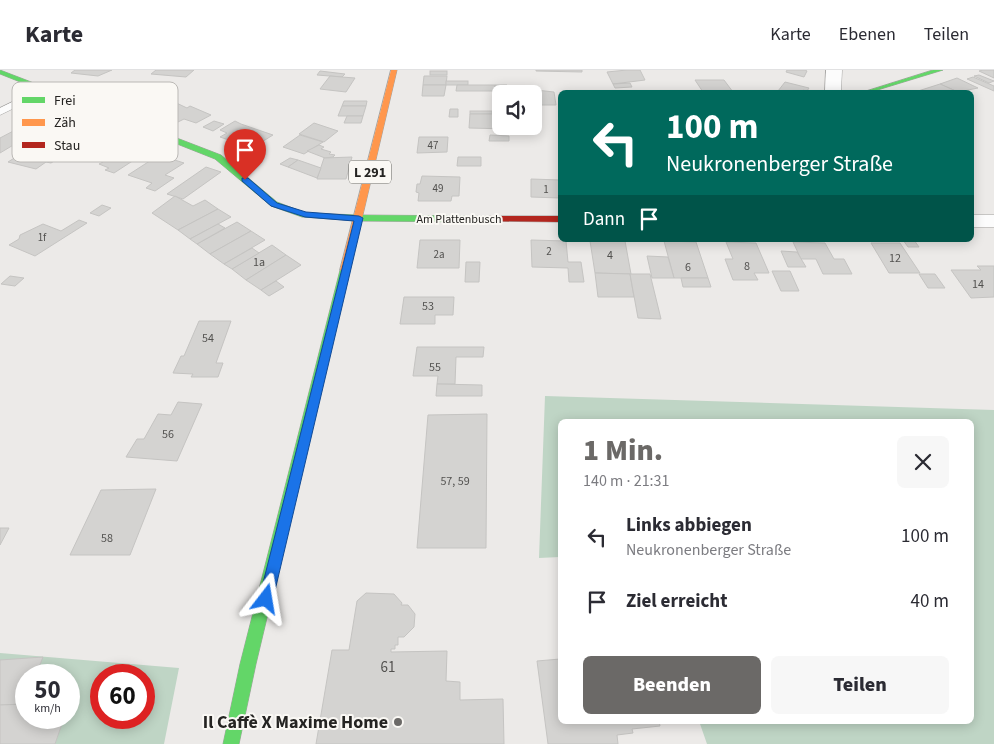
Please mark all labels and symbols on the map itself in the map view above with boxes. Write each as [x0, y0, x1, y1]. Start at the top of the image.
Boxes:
legend [12, 82, 178, 162]
text: Frei [54, 91, 76, 111]
text: Zäh [54, 113, 76, 133]
pin [224, 129, 266, 180]
text: Stau [54, 136, 80, 156]
house number: 47 [428, 138, 438, 153]
road number: L 291 [349, 160, 391, 184]
house number: 49 [433, 181, 443, 196]
house number: 1 [543, 182, 549, 197]
street label: Am Plattenbusch [416, 211, 502, 228]
house number: 1f [38, 230, 47, 245]
house number: 2 [546, 244, 552, 259]
house number: 2a [433, 247, 445, 262]
house number: 4 [607, 247, 613, 264]
house number: 12 [889, 250, 901, 267]
house number: 1a [253, 254, 265, 271]
house number: 8 [744, 258, 750, 275]
house number: 6 [685, 259, 691, 276]
house number: 14 [972, 276, 984, 293]
house number: 53 [422, 298, 434, 315]
house number: 54 [202, 330, 214, 347]
house number: 55 [429, 359, 441, 376]
house number: 56 [162, 426, 174, 443]
house number: 57, 59 [440, 473, 470, 490]
house number: 58 [101, 530, 113, 547]
position arrow [239, 572, 291, 624]
house number: 61 [381, 657, 395, 678]
speed limit sign: 60 [90, 664, 155, 729]
place label: Il Caffè X Maxime Home [203, 710, 388, 735]
marker: Il Caffè X Maxime Home [392, 716, 404, 728]

